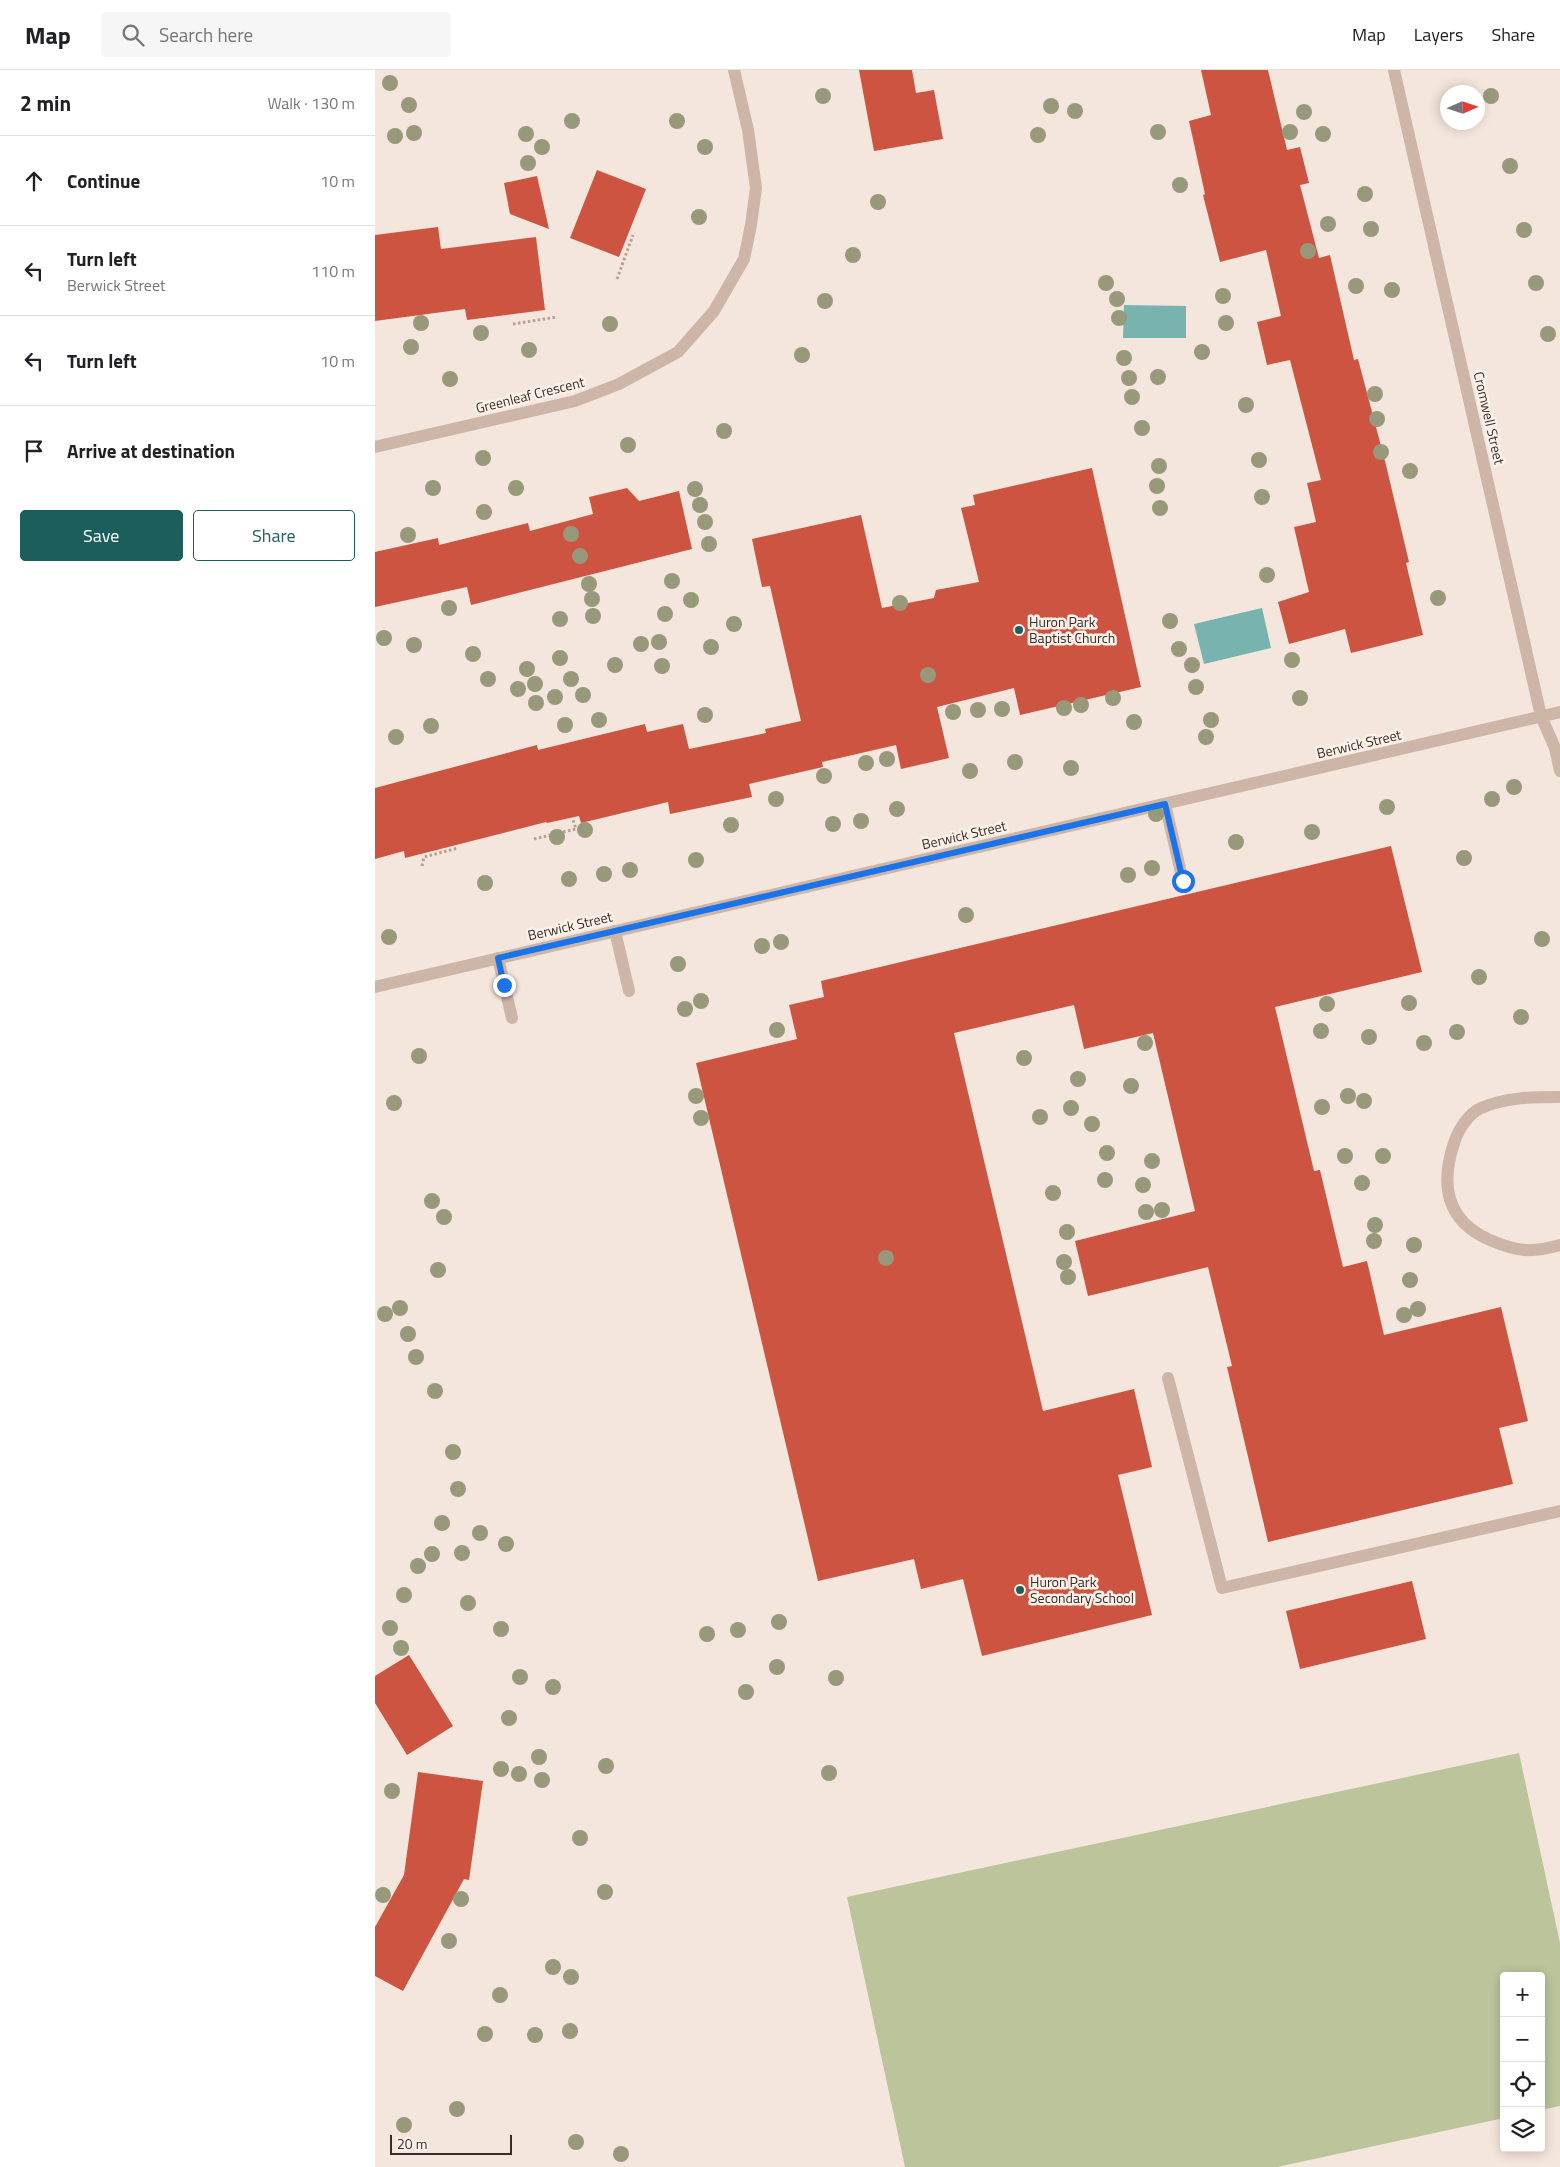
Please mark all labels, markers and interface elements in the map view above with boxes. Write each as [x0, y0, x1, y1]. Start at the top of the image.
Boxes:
search box [101, 12, 451, 57]
text: Map [25, 17, 71, 53]
text: Search here [159, 20, 253, 49]
icon: search [119, 21, 147, 49]
text: Map [1352, 21, 1386, 48]
text: Layers [1414, 21, 1463, 48]
text: Share [1491, 21, 1535, 48]
north arrow [1440, 85, 1485, 130]
text: 2 min [20, 87, 71, 119]
text: Walk · 130 m [267, 91, 355, 115]
text: Continue [67, 166, 140, 195]
icon: ahead [20, 167, 48, 195]
text: 10 m [320, 169, 355, 193]
text: Turn left [67, 244, 137, 273]
icon: left [20, 257, 48, 285]
text: 110 m [311, 259, 355, 283]
text: Berwick Street [67, 273, 166, 297]
text: Turn left [67, 346, 137, 375]
icon: left [20, 347, 48, 375]
text: 10 m [320, 349, 355, 373]
street label: Cromwell Street [1469, 369, 1510, 466]
street label: Greenleaf Crescent [473, 371, 587, 418]
text: Arrive at destination [67, 436, 235, 465]
icon: arrive [20, 437, 48, 465]
button: Save [20, 510, 183, 561]
button: Share [193, 510, 355, 561]
place label: Huron Park Baptist Church [1029, 611, 1115, 648]
marker: Huron Park Baptist Church [1013, 624, 1025, 636]
street label: Berwick Street [1314, 724, 1403, 763]
street label: Berwick Street [919, 815, 1008, 854]
route start [1172, 870, 1195, 893]
street label: Berwick Street [525, 906, 614, 945]
route end [493, 974, 516, 997]
place label: Huron Park Secondary School [1030, 1571, 1134, 1608]
marker: Huron Park Secondary School [1014, 1584, 1026, 1596]
map controls [1500, 1972, 1545, 2152]
button: + [1500, 1972, 1545, 2017]
button: − [1500, 2017, 1545, 2062]
button: locate [1500, 2062, 1545, 2107]
button: layers [1500, 2107, 1545, 2152]
scale bar [390, 2132, 513, 2155]
text: 20 m [397, 2133, 427, 2154]

